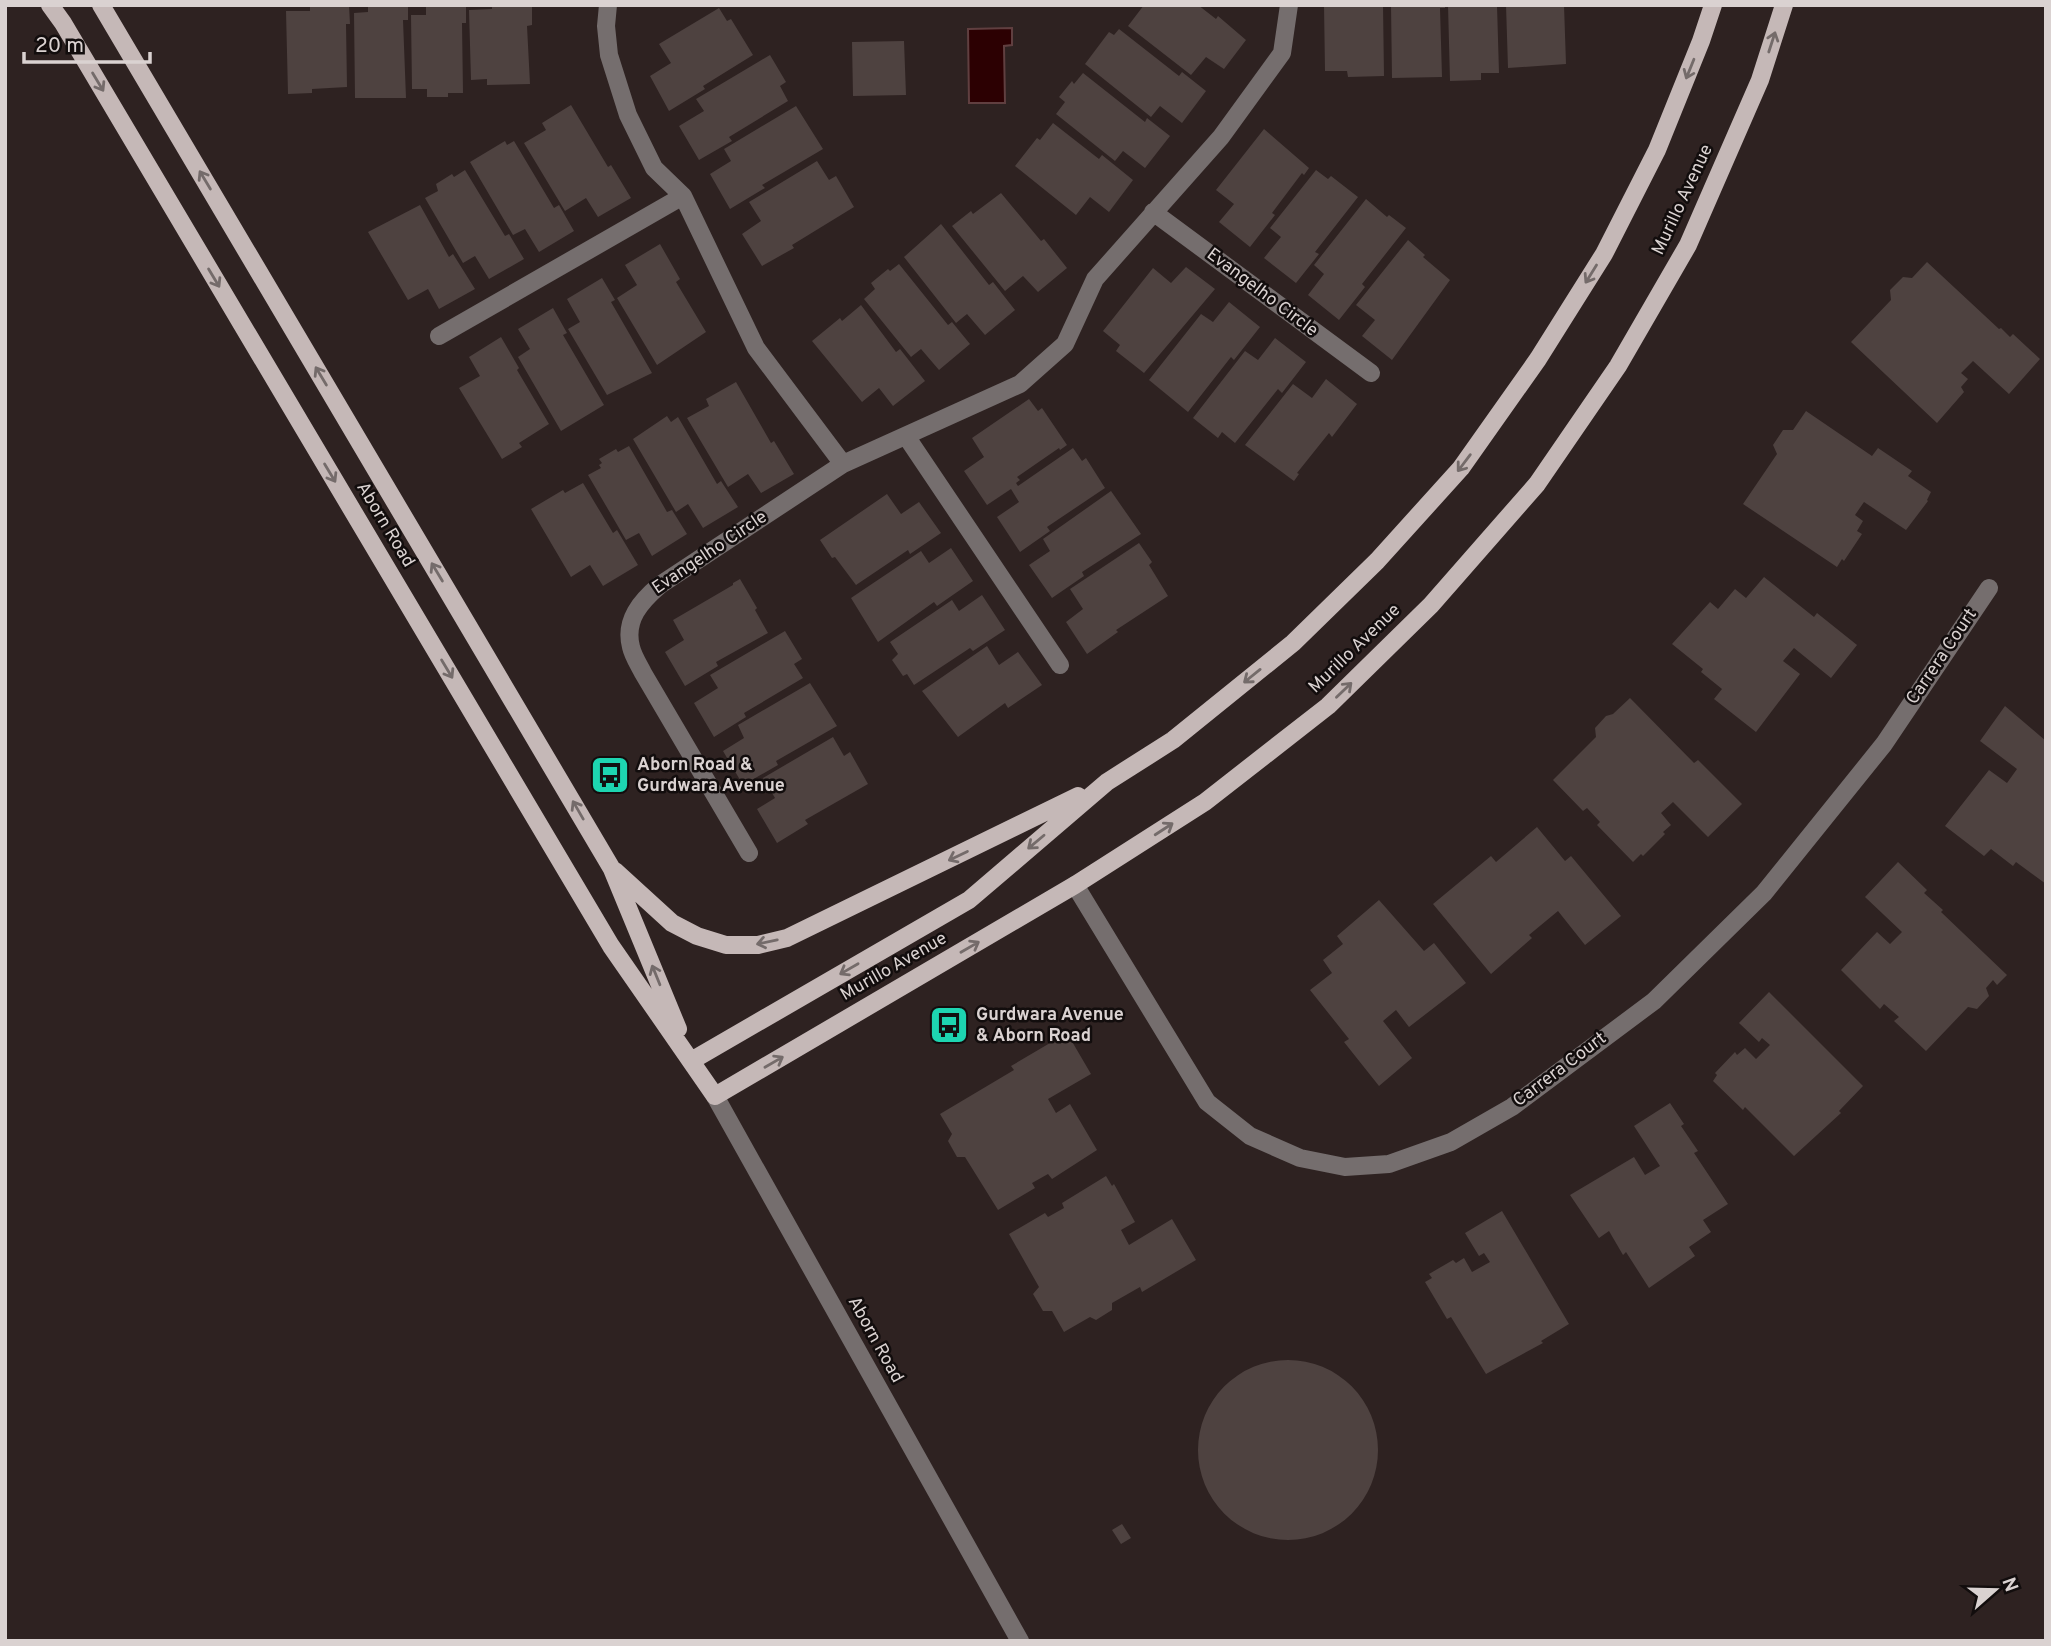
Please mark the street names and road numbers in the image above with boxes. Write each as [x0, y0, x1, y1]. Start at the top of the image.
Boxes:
street label: Murillo Avenue [1647, 141, 1719, 259]
street label: Evangelho Circle [1202, 243, 1322, 343]
street label: Aborn Road [351, 478, 419, 572]
street label: Evangelho Circle [648, 506, 772, 600]
street label: Murillo Avenue [1304, 599, 1406, 699]
street label: Carrera Court [1901, 604, 1983, 710]
street label: Murillo Avenue [837, 927, 951, 1007]
street label: Carrera Court [1509, 1027, 1611, 1113]
street label: Aborn Road [842, 1293, 908, 1387]

